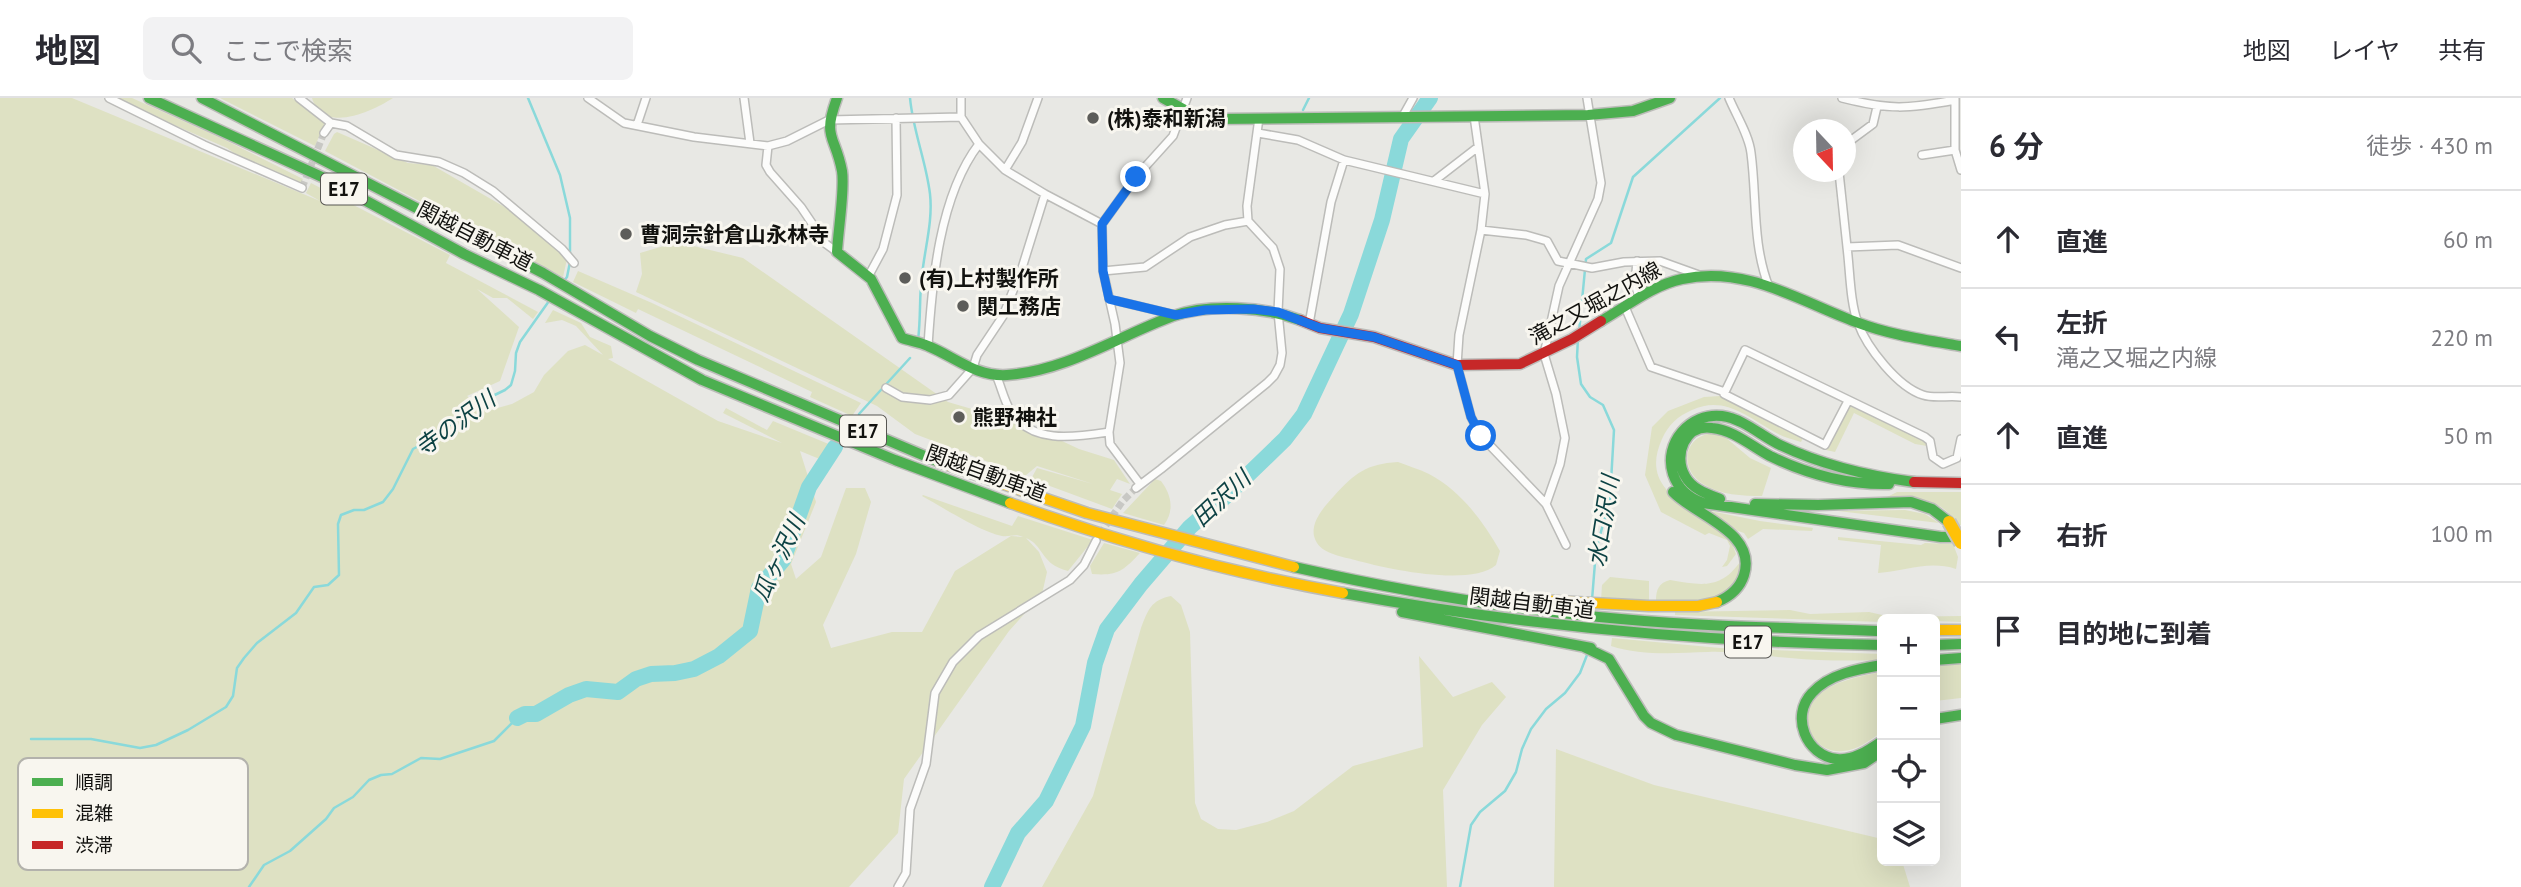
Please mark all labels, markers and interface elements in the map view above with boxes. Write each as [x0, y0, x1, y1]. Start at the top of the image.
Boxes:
search box [143, 17, 633, 80]
text: 地図 [35, 28, 101, 71]
icon: search [167, 29, 205, 67]
text: ここで検索 [223, 34, 353, 67]
text: 地図 [2243, 35, 2291, 66]
text: レイヤ [2329, 35, 2400, 66]
text: 共有 [2438, 35, 2486, 66]
place label: (株)泰和新潟 [1107, 105, 1226, 132]
marker: (株)泰和新潟 [1085, 110, 1101, 126]
north arrow [1793, 119, 1856, 182]
text: 6 分 [1989, 126, 2044, 165]
text: 徒歩 · 430 m [2366, 131, 2493, 160]
route end [1120, 161, 1151, 192]
road number: E17 [321, 174, 367, 204]
street label: 関越自動車道 [413, 195, 537, 277]
icon: ahead [1989, 220, 2027, 258]
place label: 曹洞宗針倉山永林寺 [640, 221, 829, 248]
text: 直進 [2056, 225, 2108, 258]
text: 60 m [2443, 225, 2493, 254]
marker: 曹洞宗針倉山永林寺 [618, 226, 634, 242]
street label: 滝之又堀之内線 [1524, 256, 1666, 350]
place label: (有)上村製作所 [919, 265, 1059, 292]
marker: (有)上村製作所 [897, 270, 913, 286]
place label: 関工務店 [977, 293, 1061, 320]
marker: 関工務店 [955, 298, 971, 314]
text: 左折 [2056, 306, 2108, 339]
icon: left [1989, 318, 2027, 356]
text: 220 m [2431, 323, 2493, 352]
text: 滝之又堀之内線 [2056, 343, 2217, 372]
water label: 寺の沢川 [409, 382, 503, 462]
place label: 熊野神社 [973, 404, 1057, 431]
marker: 熊野神社 [951, 409, 967, 425]
road number: E17 [840, 416, 886, 446]
icon: ahead [1989, 416, 2027, 454]
route start [1465, 420, 1496, 451]
text: 直進 [2056, 421, 2108, 454]
text: 50 m [2443, 421, 2493, 450]
street label: 関越自動車道 [922, 439, 1050, 507]
water label: 田沢川 [1186, 462, 1258, 532]
water label: 水口沢川 [1581, 470, 1625, 569]
water label: 瓜ヶ沢川 [745, 507, 812, 606]
icon: right [1989, 514, 2027, 552]
text: 右折 [2056, 519, 2108, 552]
text: 100 m [2431, 519, 2493, 548]
street label: 関越自動車道 [1468, 582, 1596, 624]
icon: arrive [1989, 612, 2027, 650]
map controls [1877, 614, 1940, 866]
button: + [1877, 614, 1940, 677]
text: 目的地に到着 [2056, 617, 2212, 650]
road number: E17 [1725, 626, 1771, 657]
button: − [1877, 677, 1940, 740]
button: locate [1877, 740, 1940, 803]
legend [18, 758, 248, 870]
text: 順調 [75, 770, 113, 794]
text: 混雑 [75, 801, 113, 825]
button: layers [1877, 803, 1940, 866]
text: 渋滞 [75, 833, 113, 857]

